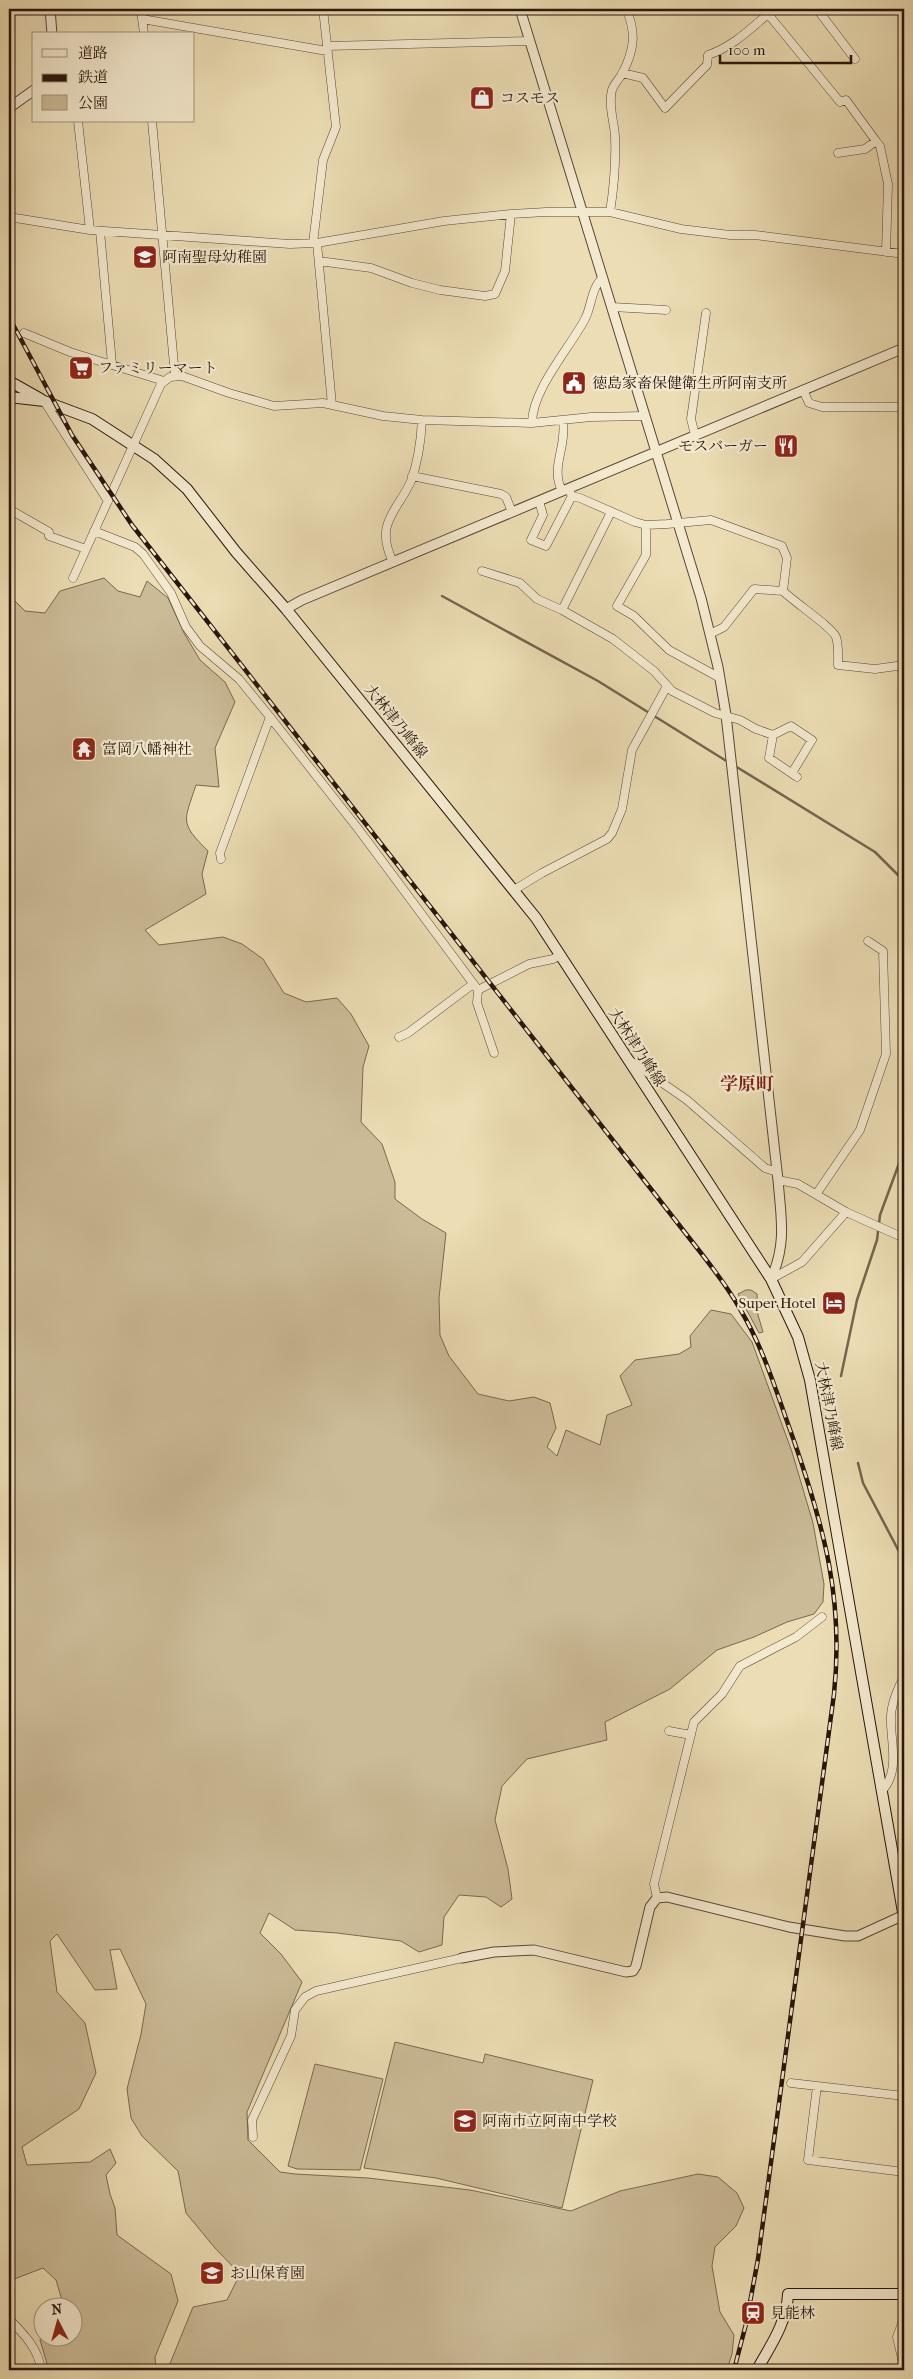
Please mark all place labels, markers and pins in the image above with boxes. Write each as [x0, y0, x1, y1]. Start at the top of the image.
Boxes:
shop icon: コスモス [469, 85, 495, 111]
place label: コスモス [500, 89, 560, 107]
school or university icon: 阿南聖母幼稚園 [132, 244, 158, 270]
place label: 阿南聖母幼稚園 [162, 248, 267, 266]
supermarket icon: ファミリーマート [68, 355, 94, 381]
place label: ファミリーマート [98, 359, 218, 377]
public building icon: 徳島家畜保健衛生所阿南支所 [561, 370, 587, 396]
place label: 徳島家畜保健衛生所阿南支所 [592, 374, 787, 392]
restaurant icon: モスバーガー [773, 433, 799, 459]
place label: モスバーガー [678, 437, 768, 455]
temple icon: 富岡八幡神社 [71, 736, 97, 762]
place label: 富岡八幡神社 [102, 740, 192, 758]
hotel icon: Super Hotel [821, 1290, 847, 1316]
place label: Super Hotel [739, 1294, 816, 1312]
school or university icon: 阿南市立阿南中学校 [452, 2108, 478, 2134]
place label: 阿南市立阿南中学校 [482, 2112, 617, 2130]
school or university icon: お山保育園 [199, 2260, 225, 2286]
place label: お山保育園 [230, 2264, 305, 2282]
station icon: 見能林 [740, 2300, 766, 2326]
place label: 見能林 [770, 2304, 815, 2322]

